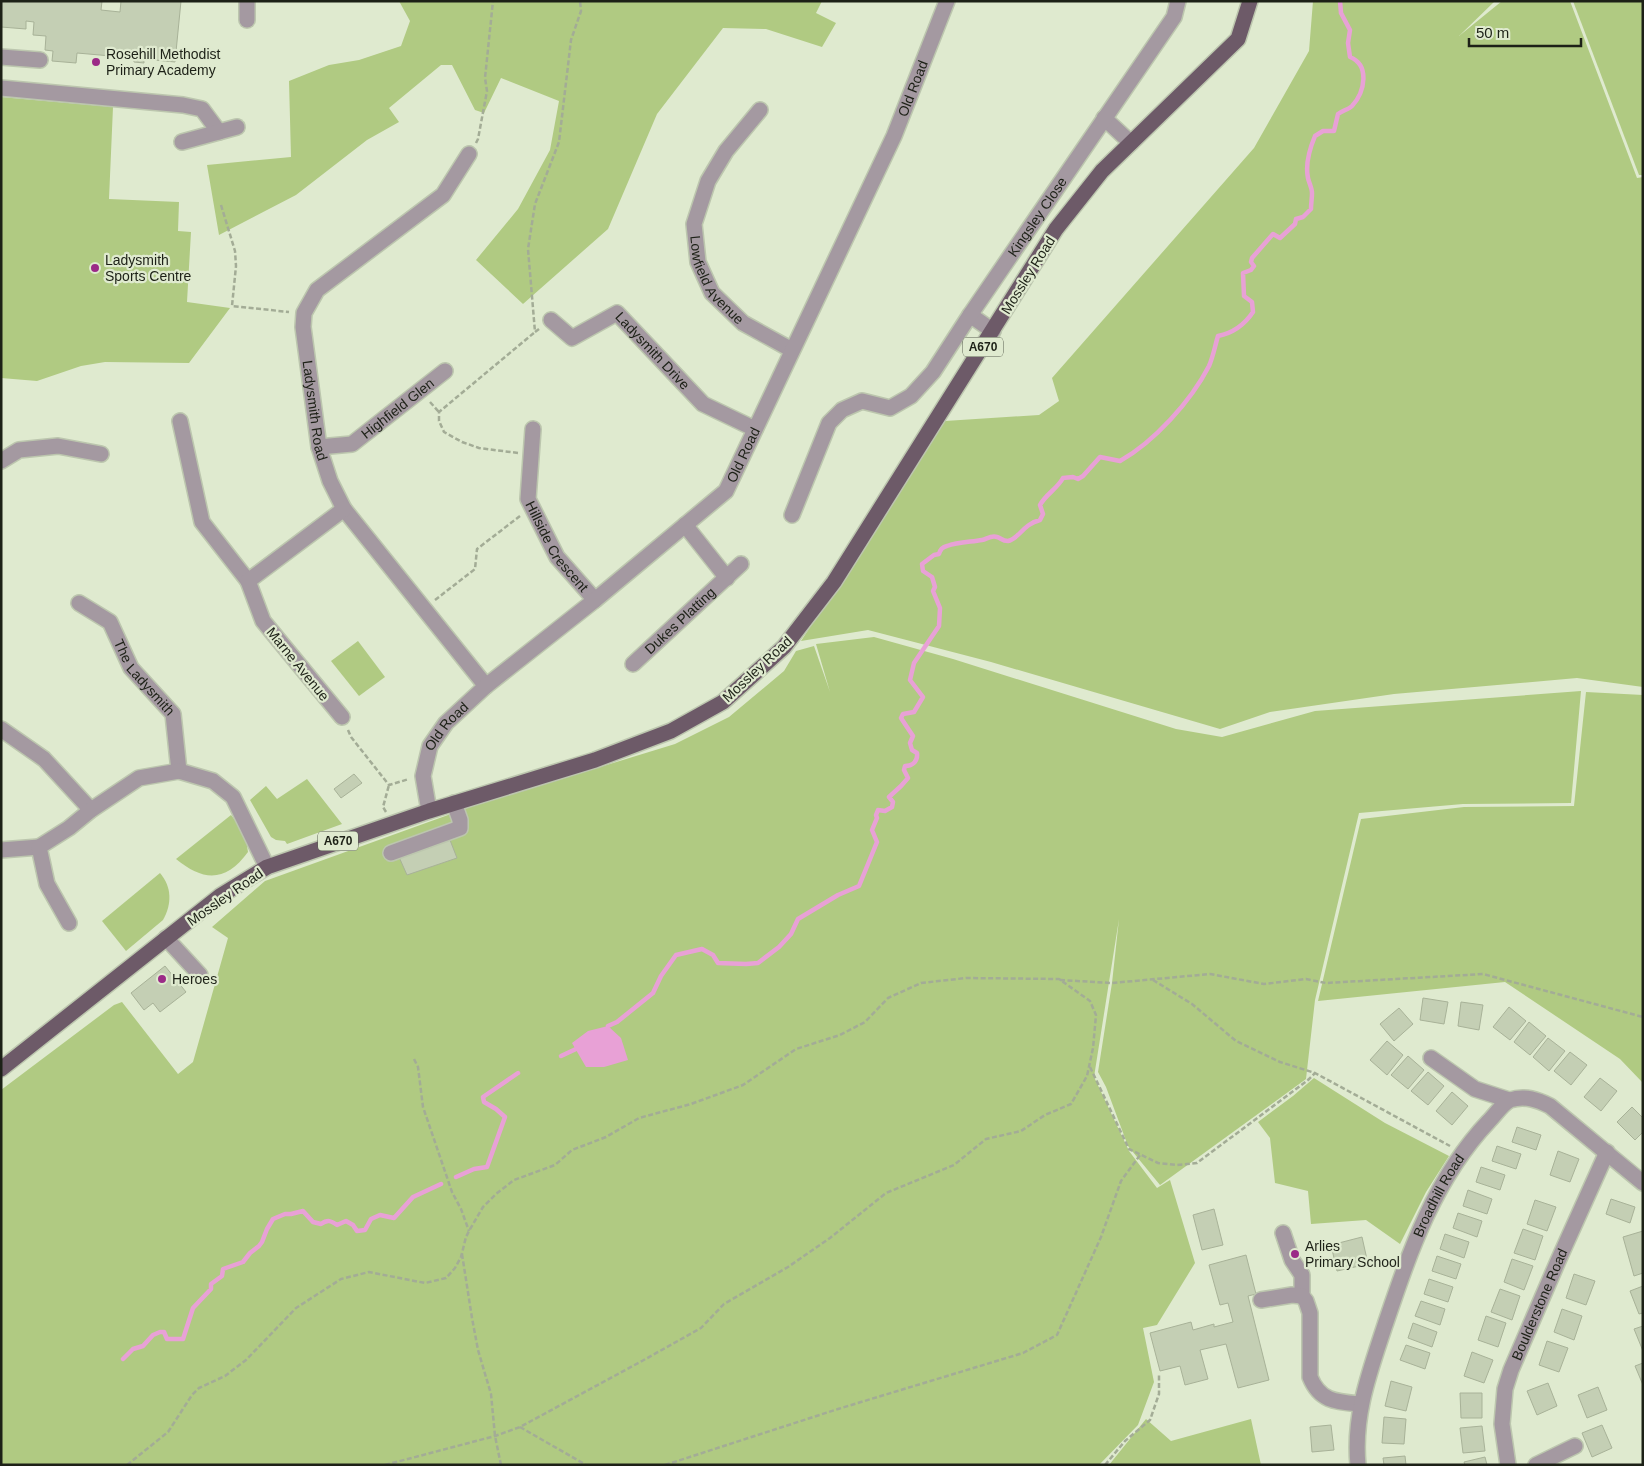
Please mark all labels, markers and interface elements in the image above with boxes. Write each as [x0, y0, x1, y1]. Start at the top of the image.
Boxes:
scale bar [1469, 15, 1582, 47]
text: 50 m [1476, 24, 1509, 41]
place label: Rosehill Methodist Primary Academy [106, 46, 220, 78]
marker: Rosehill Methodist Primary Academy [90, 56, 102, 68]
street label: Old Road [894, 58, 931, 119]
street label: Kingsley Close [1004, 174, 1070, 260]
street label: Mossley Road [998, 233, 1058, 317]
street label: Lowfield Avenue [687, 235, 747, 328]
place label: Ladysmith Sports Centre [105, 252, 192, 284]
marker: Ladysmith Sports Centre [89, 262, 101, 274]
street label: Ladysmith Drive [612, 309, 693, 393]
road number: A670 [963, 338, 1003, 357]
street label: Ladysmith Road [300, 359, 331, 463]
street label: Highfield Glen [358, 375, 437, 442]
street label: Old Road [723, 425, 763, 485]
street label: Hillside Crescent [522, 498, 592, 595]
street label: Dukes Platting [641, 584, 719, 657]
street label: Marne Avenue [263, 624, 333, 704]
street label: Mossley Road [719, 633, 795, 705]
street label: The Ladysmith [111, 637, 178, 718]
street label: Old Road [421, 699, 471, 754]
road number: A670 [318, 831, 358, 850]
street label: Mossley Road [184, 865, 266, 929]
place label: Heroes [172, 971, 217, 987]
marker: Heroes [156, 973, 168, 985]
street label: Broadhill Road [1410, 1151, 1467, 1240]
place label: Arlies Primary School [1305, 1238, 1400, 1270]
street label: Boulderstone Road [1508, 1246, 1571, 1363]
marker: Arlies Primary School [1289, 1248, 1301, 1260]

